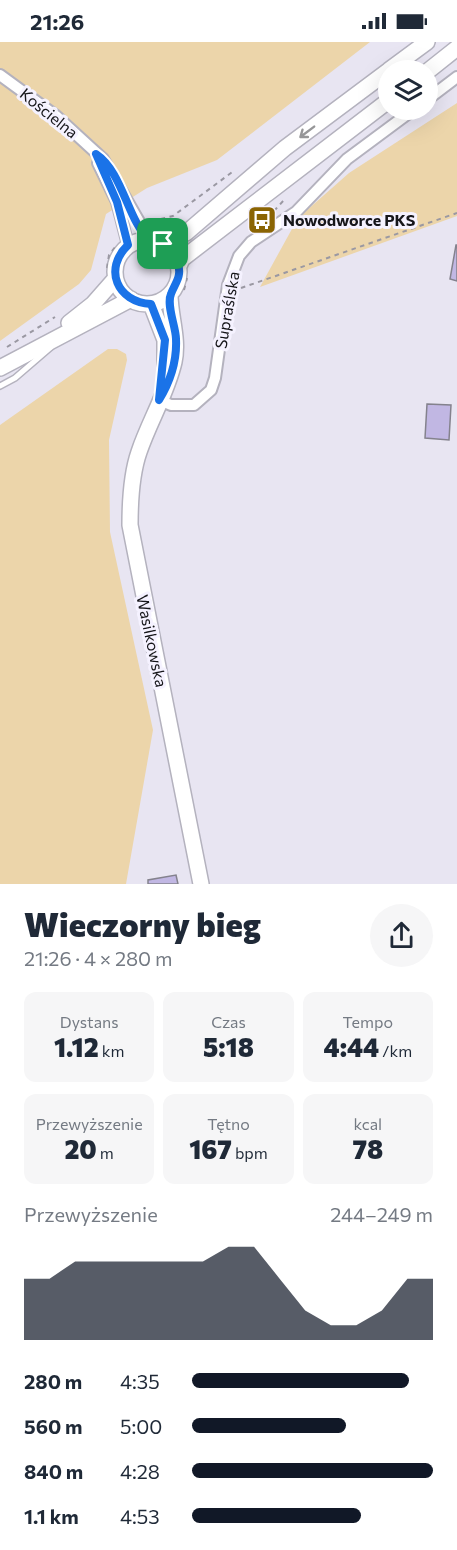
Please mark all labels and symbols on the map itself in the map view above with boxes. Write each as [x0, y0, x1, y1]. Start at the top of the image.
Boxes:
street label: Kościelna [17, 84, 82, 142]
one-way arrow [300, 126, 316, 138]
bus stop icon: Nowodworce PKS [246, 204, 278, 236]
place label: Nowodworce PKS [283, 210, 416, 229]
pin [137, 218, 188, 269]
street label: Supraślska [210, 270, 243, 350]
street label: Wasilkowska [133, 593, 172, 689]

